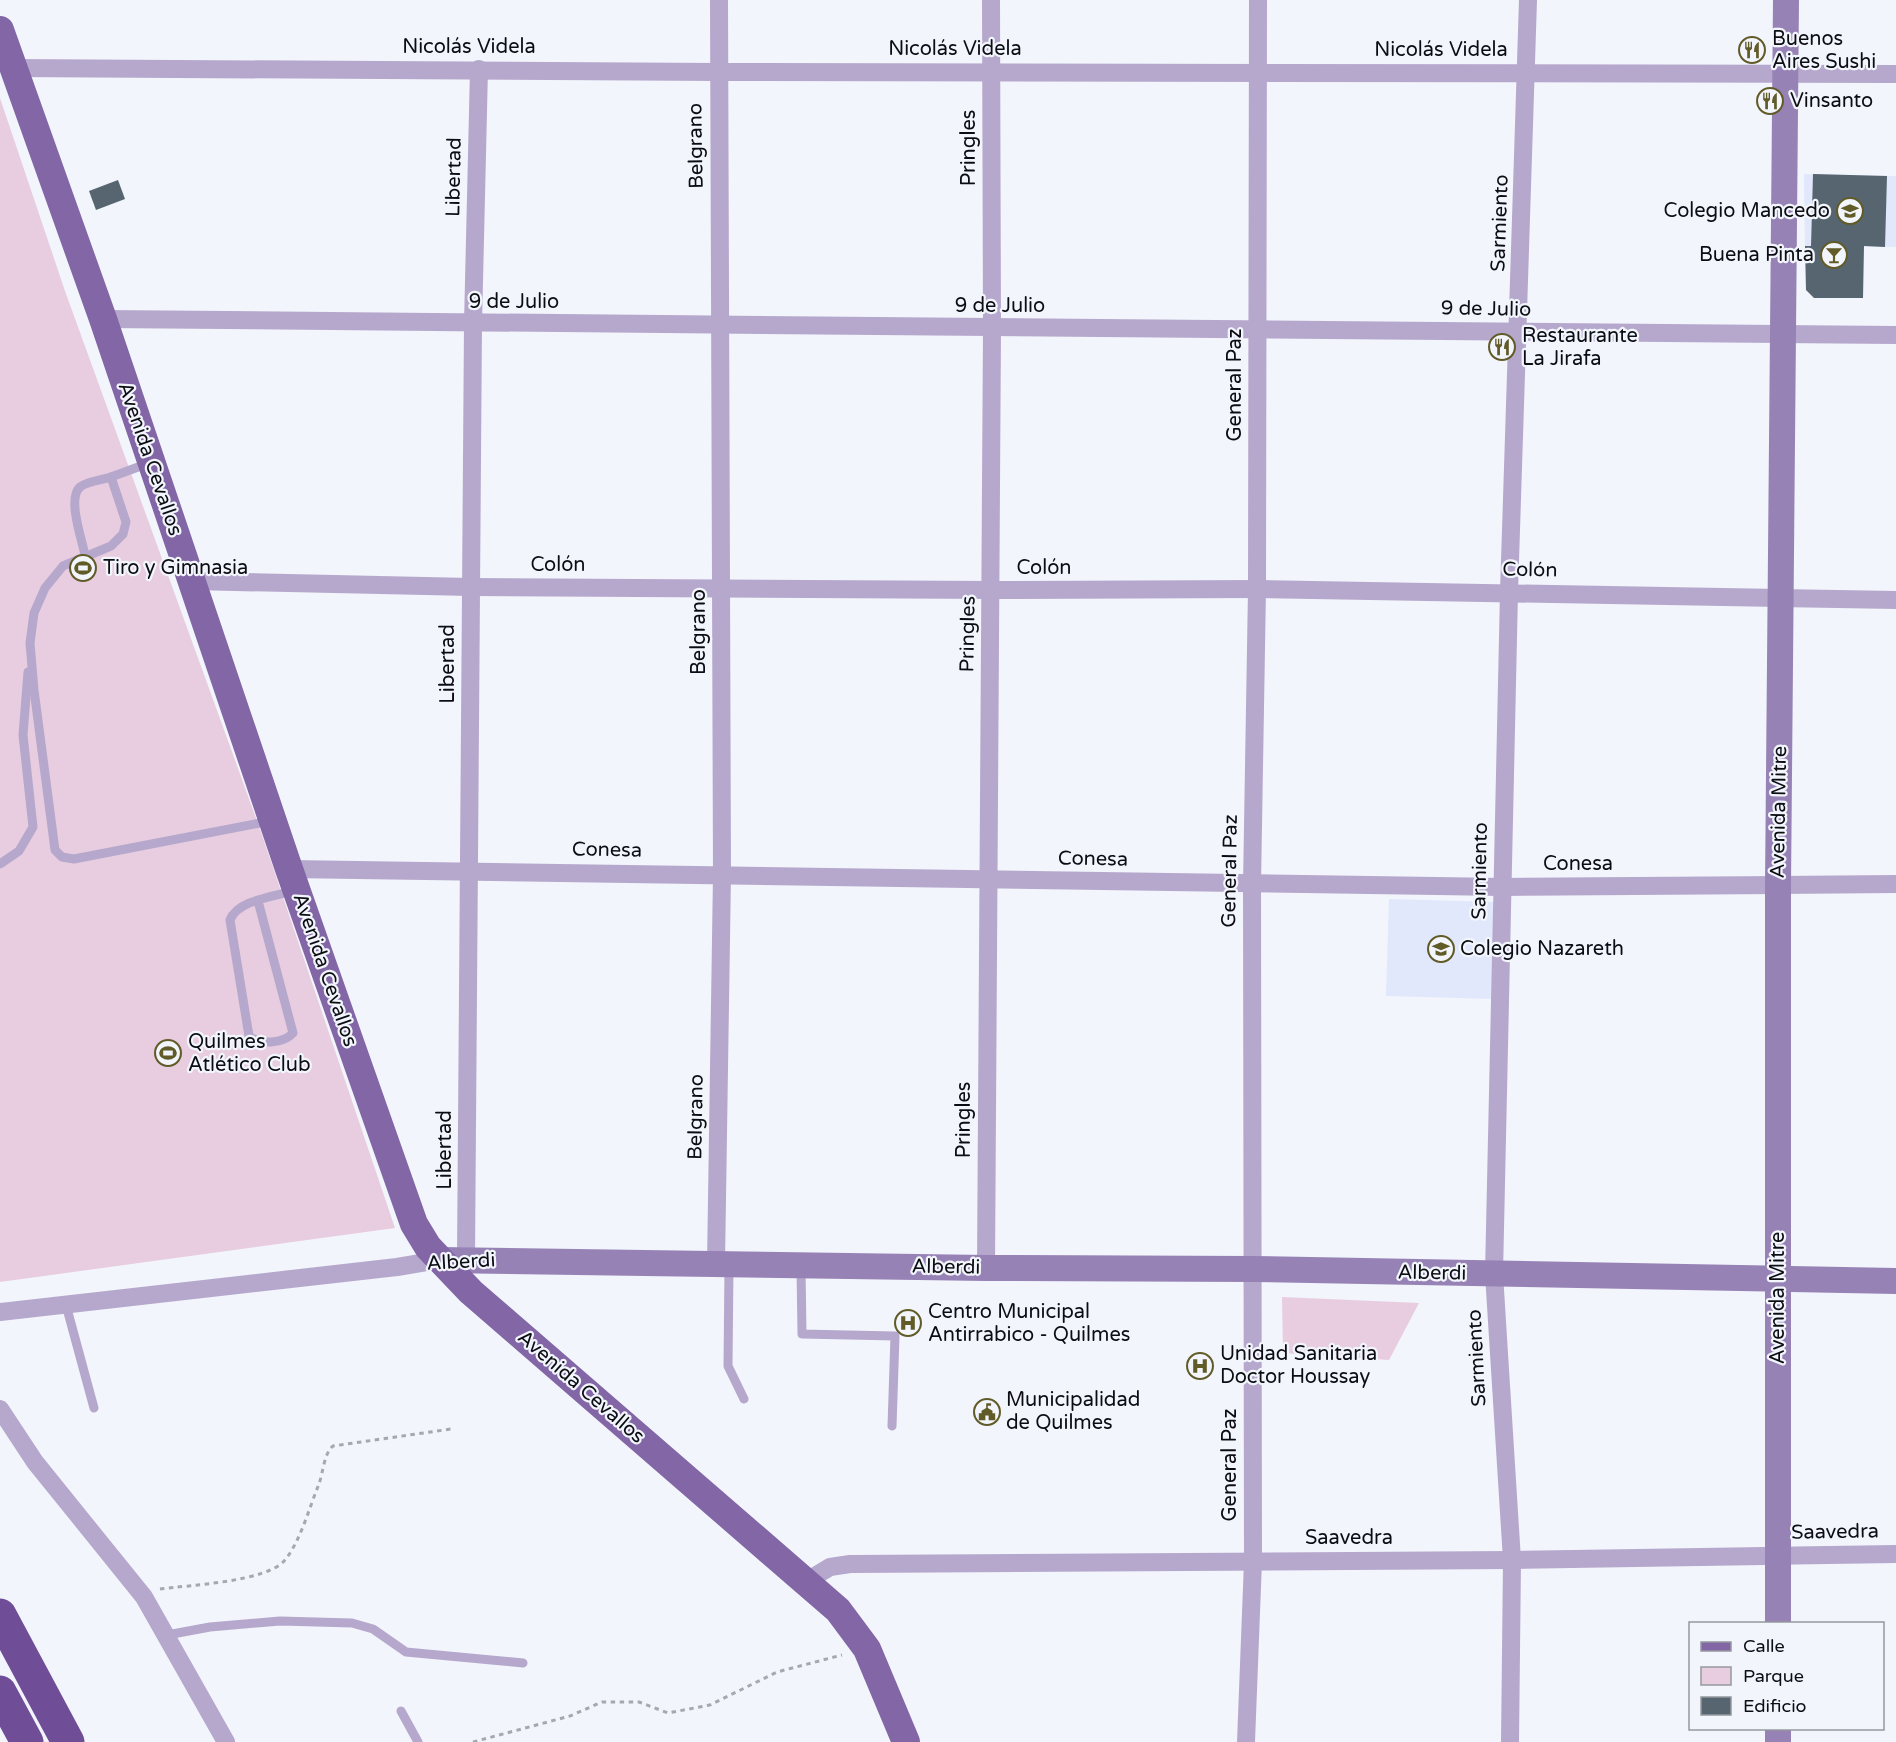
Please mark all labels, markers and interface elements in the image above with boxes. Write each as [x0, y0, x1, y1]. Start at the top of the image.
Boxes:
place label: Buenos Aires Sushi [1772, 27, 1876, 74]
street label: Nicolás Videla [402, 35, 536, 59]
restaurant icon: Buenos Aires Sushi [1737, 35, 1767, 65]
street label: Nicolás Videla [888, 37, 1022, 61]
street label: Nicolás Videla [1374, 38, 1508, 62]
restaurant icon: Vinsanto [1755, 86, 1785, 116]
place label: Vinsanto [1790, 89, 1873, 113]
street label: Belgrano [683, 103, 709, 189]
street label: Pringles [957, 110, 981, 186]
street label: Libertad [441, 137, 467, 217]
street label: Sarmiento [1486, 174, 1514, 272]
school or university icon: Colegio Mancedo [1835, 196, 1865, 226]
place label: Colegio Mancedo [1664, 199, 1830, 223]
bar icon: Buena Pinta [1819, 240, 1849, 270]
place label: Buena Pinta [1699, 243, 1814, 267]
street label: 9 de Julio [469, 290, 559, 314]
street label: 9 de Julio [955, 294, 1045, 318]
street label: 9 de Julio [1441, 296, 1531, 322]
place label: Restaurante La Jirafa [1522, 324, 1638, 371]
street label: General Paz [1223, 328, 1247, 442]
restaurant icon: Restaurante La Jirafa [1487, 332, 1517, 362]
street label: Avenida Cevallos [113, 379, 187, 539]
sports icon: Tiro y Gimnasia [68, 553, 98, 583]
street label: Colón [530, 553, 586, 577]
place label: Tiro y Gimnasia [103, 556, 248, 580]
street label: Colón [1016, 556, 1072, 580]
street label: Colón [1502, 558, 1558, 582]
street label: Belgrano [687, 589, 711, 675]
street label: Pringles [955, 595, 981, 673]
street label: Libertad [436, 624, 460, 704]
street label: Avenida Mitre [1766, 745, 1792, 879]
street label: General Paz [1217, 814, 1243, 928]
street label: Sarmiento [1467, 822, 1493, 920]
street label: Conesa [572, 837, 642, 863]
street label: Conesa [1058, 846, 1128, 872]
street label: Conesa [1543, 852, 1613, 876]
street label: Avenida Cevallos [288, 890, 362, 1050]
school or university icon: Colegio Nazareth [1426, 934, 1456, 964]
place label: Colegio Nazareth [1460, 937, 1624, 961]
place label: Quilmes Atlético Club [188, 1030, 311, 1077]
sports icon: Quilmes Atlético Club [153, 1038, 183, 1068]
street label: Belgrano [683, 1074, 709, 1160]
street label: Pringles [952, 1082, 976, 1158]
street label: Libertad [433, 1110, 457, 1190]
street label: Avenida Mitre [1766, 1232, 1790, 1364]
street label: Alberdi [426, 1248, 496, 1276]
street label: Alberdi [911, 1254, 981, 1280]
street label: Alberdi [1397, 1260, 1467, 1286]
place label: Centro Municipal Antirrabico - Quilmes [928, 1300, 1130, 1347]
hospital icon: Centro Municipal Antirrabico - Quilmes [893, 1308, 923, 1338]
street label: Sarmiento [1462, 1309, 1492, 1407]
street label: Avenida Cevallos [513, 1325, 649, 1449]
place label: Unidad Sanitaria Doctor Houssay [1220, 1342, 1377, 1389]
hospital icon: Unidad Sanitaria Doctor Houssay [1185, 1351, 1215, 1381]
place label: Municipalidad de Quilmes [1006, 1388, 1140, 1435]
public building icon: Municipalidad de Quilmes [972, 1397, 1002, 1427]
street label: General Paz [1218, 1408, 1242, 1522]
street label: Saavedra [1791, 1519, 1879, 1545]
street label: Saavedra [1305, 1526, 1393, 1550]
legend [1689, 1622, 1884, 1730]
text: Calle [1743, 1635, 1785, 1657]
text: Parque [1743, 1665, 1804, 1687]
text: Edificio [1743, 1695, 1807, 1717]

